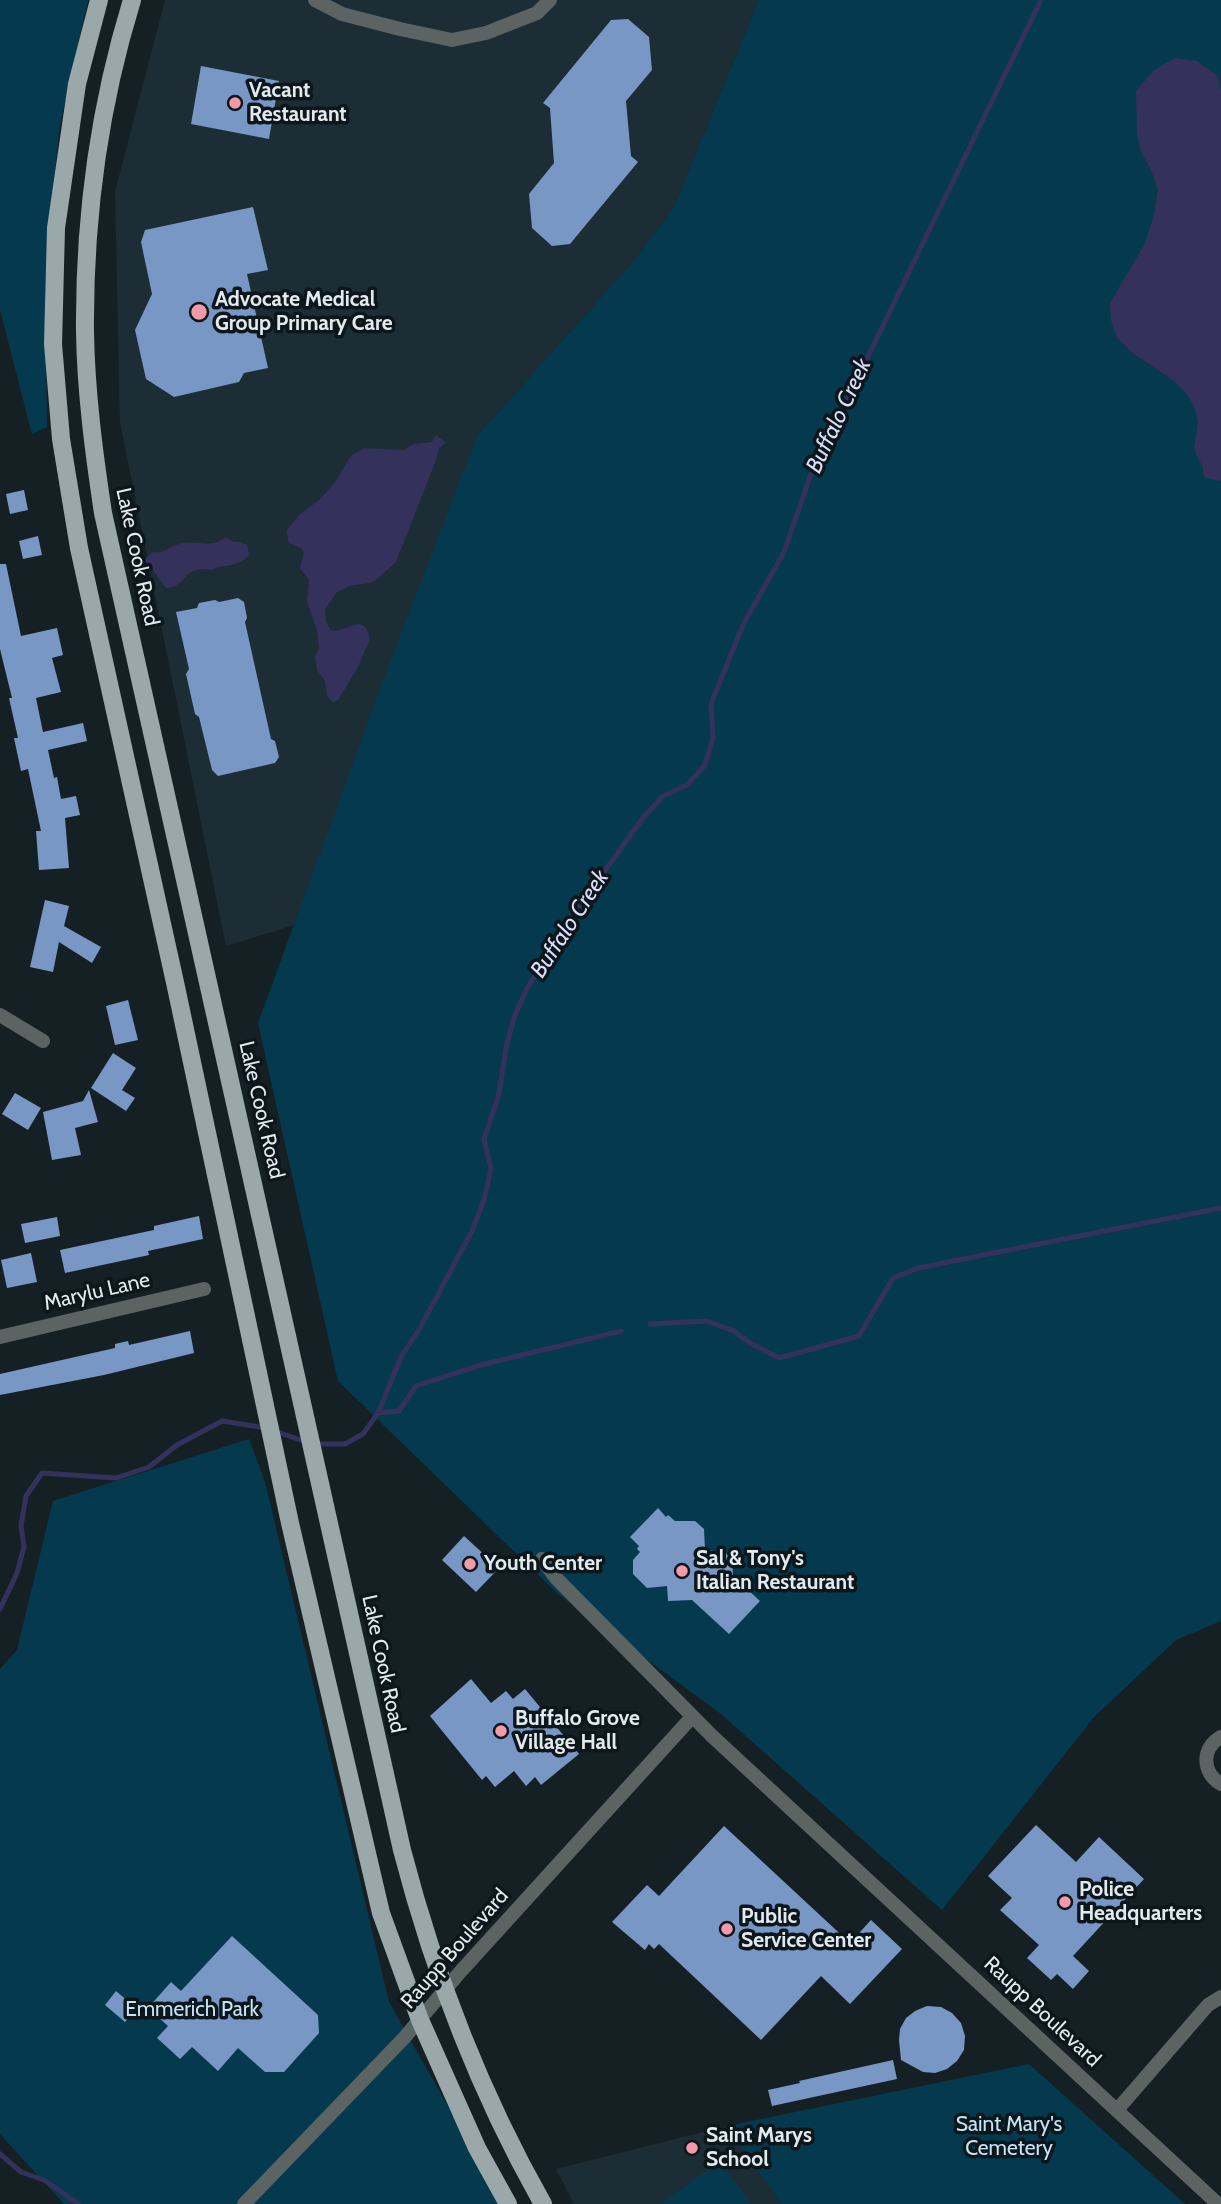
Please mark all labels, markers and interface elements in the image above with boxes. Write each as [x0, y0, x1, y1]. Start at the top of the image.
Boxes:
place label: Vacant Restaurant [249, 78, 347, 128]
marker: Vacant Restaurant [227, 95, 243, 111]
place label: Advocate Medical Group Primary Care [215, 287, 393, 337]
marker: Advocate Medical Group Primary Care [189, 302, 209, 322]
water label: Buffalo Creek [801, 354, 877, 478]
street label: Lake Cook Road [110, 486, 164, 628]
water label: Buffalo Creek [525, 865, 615, 983]
street label: Lake Cook Road [233, 1039, 289, 1181]
street label: Marylu Lane [42, 1268, 152, 1316]
place label: Sal & Tony's Italian Restaurant [696, 1546, 854, 1596]
place label: Youth Center [484, 1551, 602, 1577]
marker: Youth Center [462, 1556, 478, 1572]
marker: Sal & Tony's Italian Restaurant [674, 1563, 690, 1579]
street label: Lake Cook Road [356, 1593, 410, 1735]
place label: Buffalo Grove Village Hall [515, 1706, 640, 1756]
marker: Buffalo Grove Village Hall [493, 1723, 509, 1739]
place label: Police Headquarters [1079, 1877, 1202, 1927]
street label: Raupp Boulevard [396, 1884, 514, 2014]
marker: Police Headquarters [1057, 1894, 1073, 1910]
place label: Public Service Center [741, 1904, 871, 1954]
marker: Public Service Center [719, 1921, 735, 1937]
street label: Raupp Boulevard [978, 1951, 1106, 2073]
park label: Emmerich Park [125, 1997, 259, 2023]
park label: Saint Mary's Cemetery [956, 2112, 1062, 2162]
place label: Saint Marys School [706, 2123, 812, 2173]
marker: Saint Marys School [684, 2140, 700, 2156]

